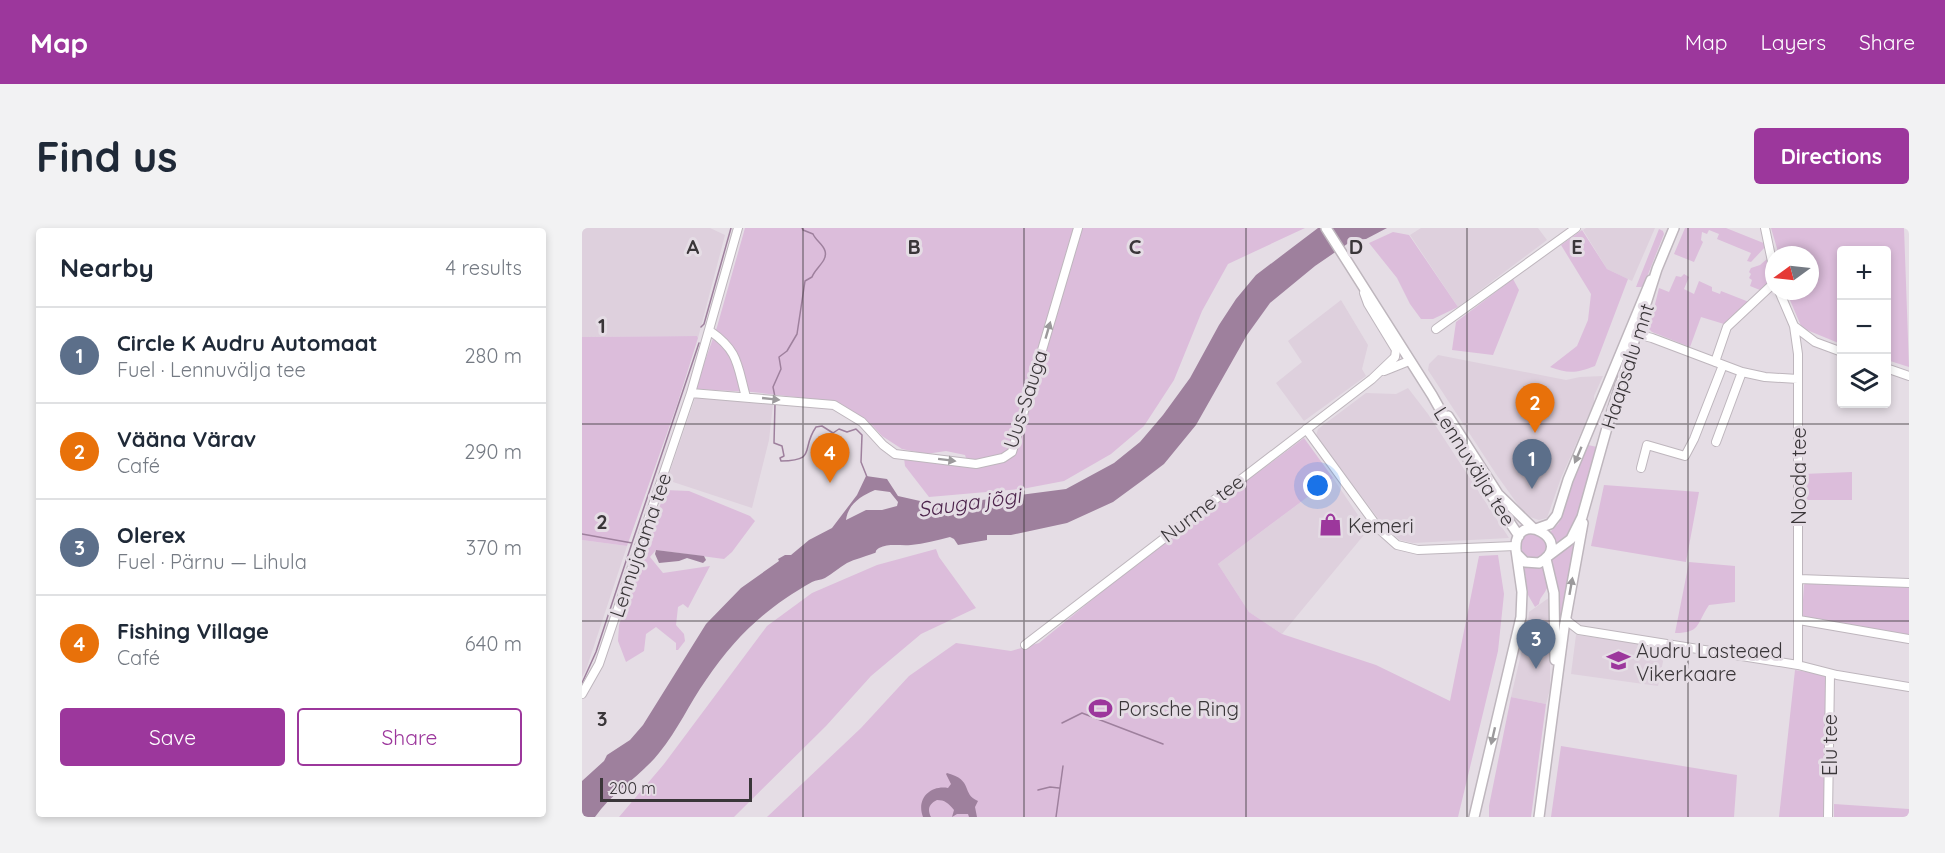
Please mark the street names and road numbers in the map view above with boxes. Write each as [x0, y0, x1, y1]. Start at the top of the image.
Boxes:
street label: Haapsalu mnt [1595, 300, 1659, 432]
street label: Uus-Sauga [997, 347, 1053, 451]
street label: Lennuvälja tee [1428, 402, 1522, 530]
street label: Nooda tee [1786, 427, 1811, 525]
street label: Lennujaama tee [604, 469, 676, 621]
street label: Nurme tee [1155, 469, 1249, 547]
street label: Elu tee [1817, 714, 1842, 776]

